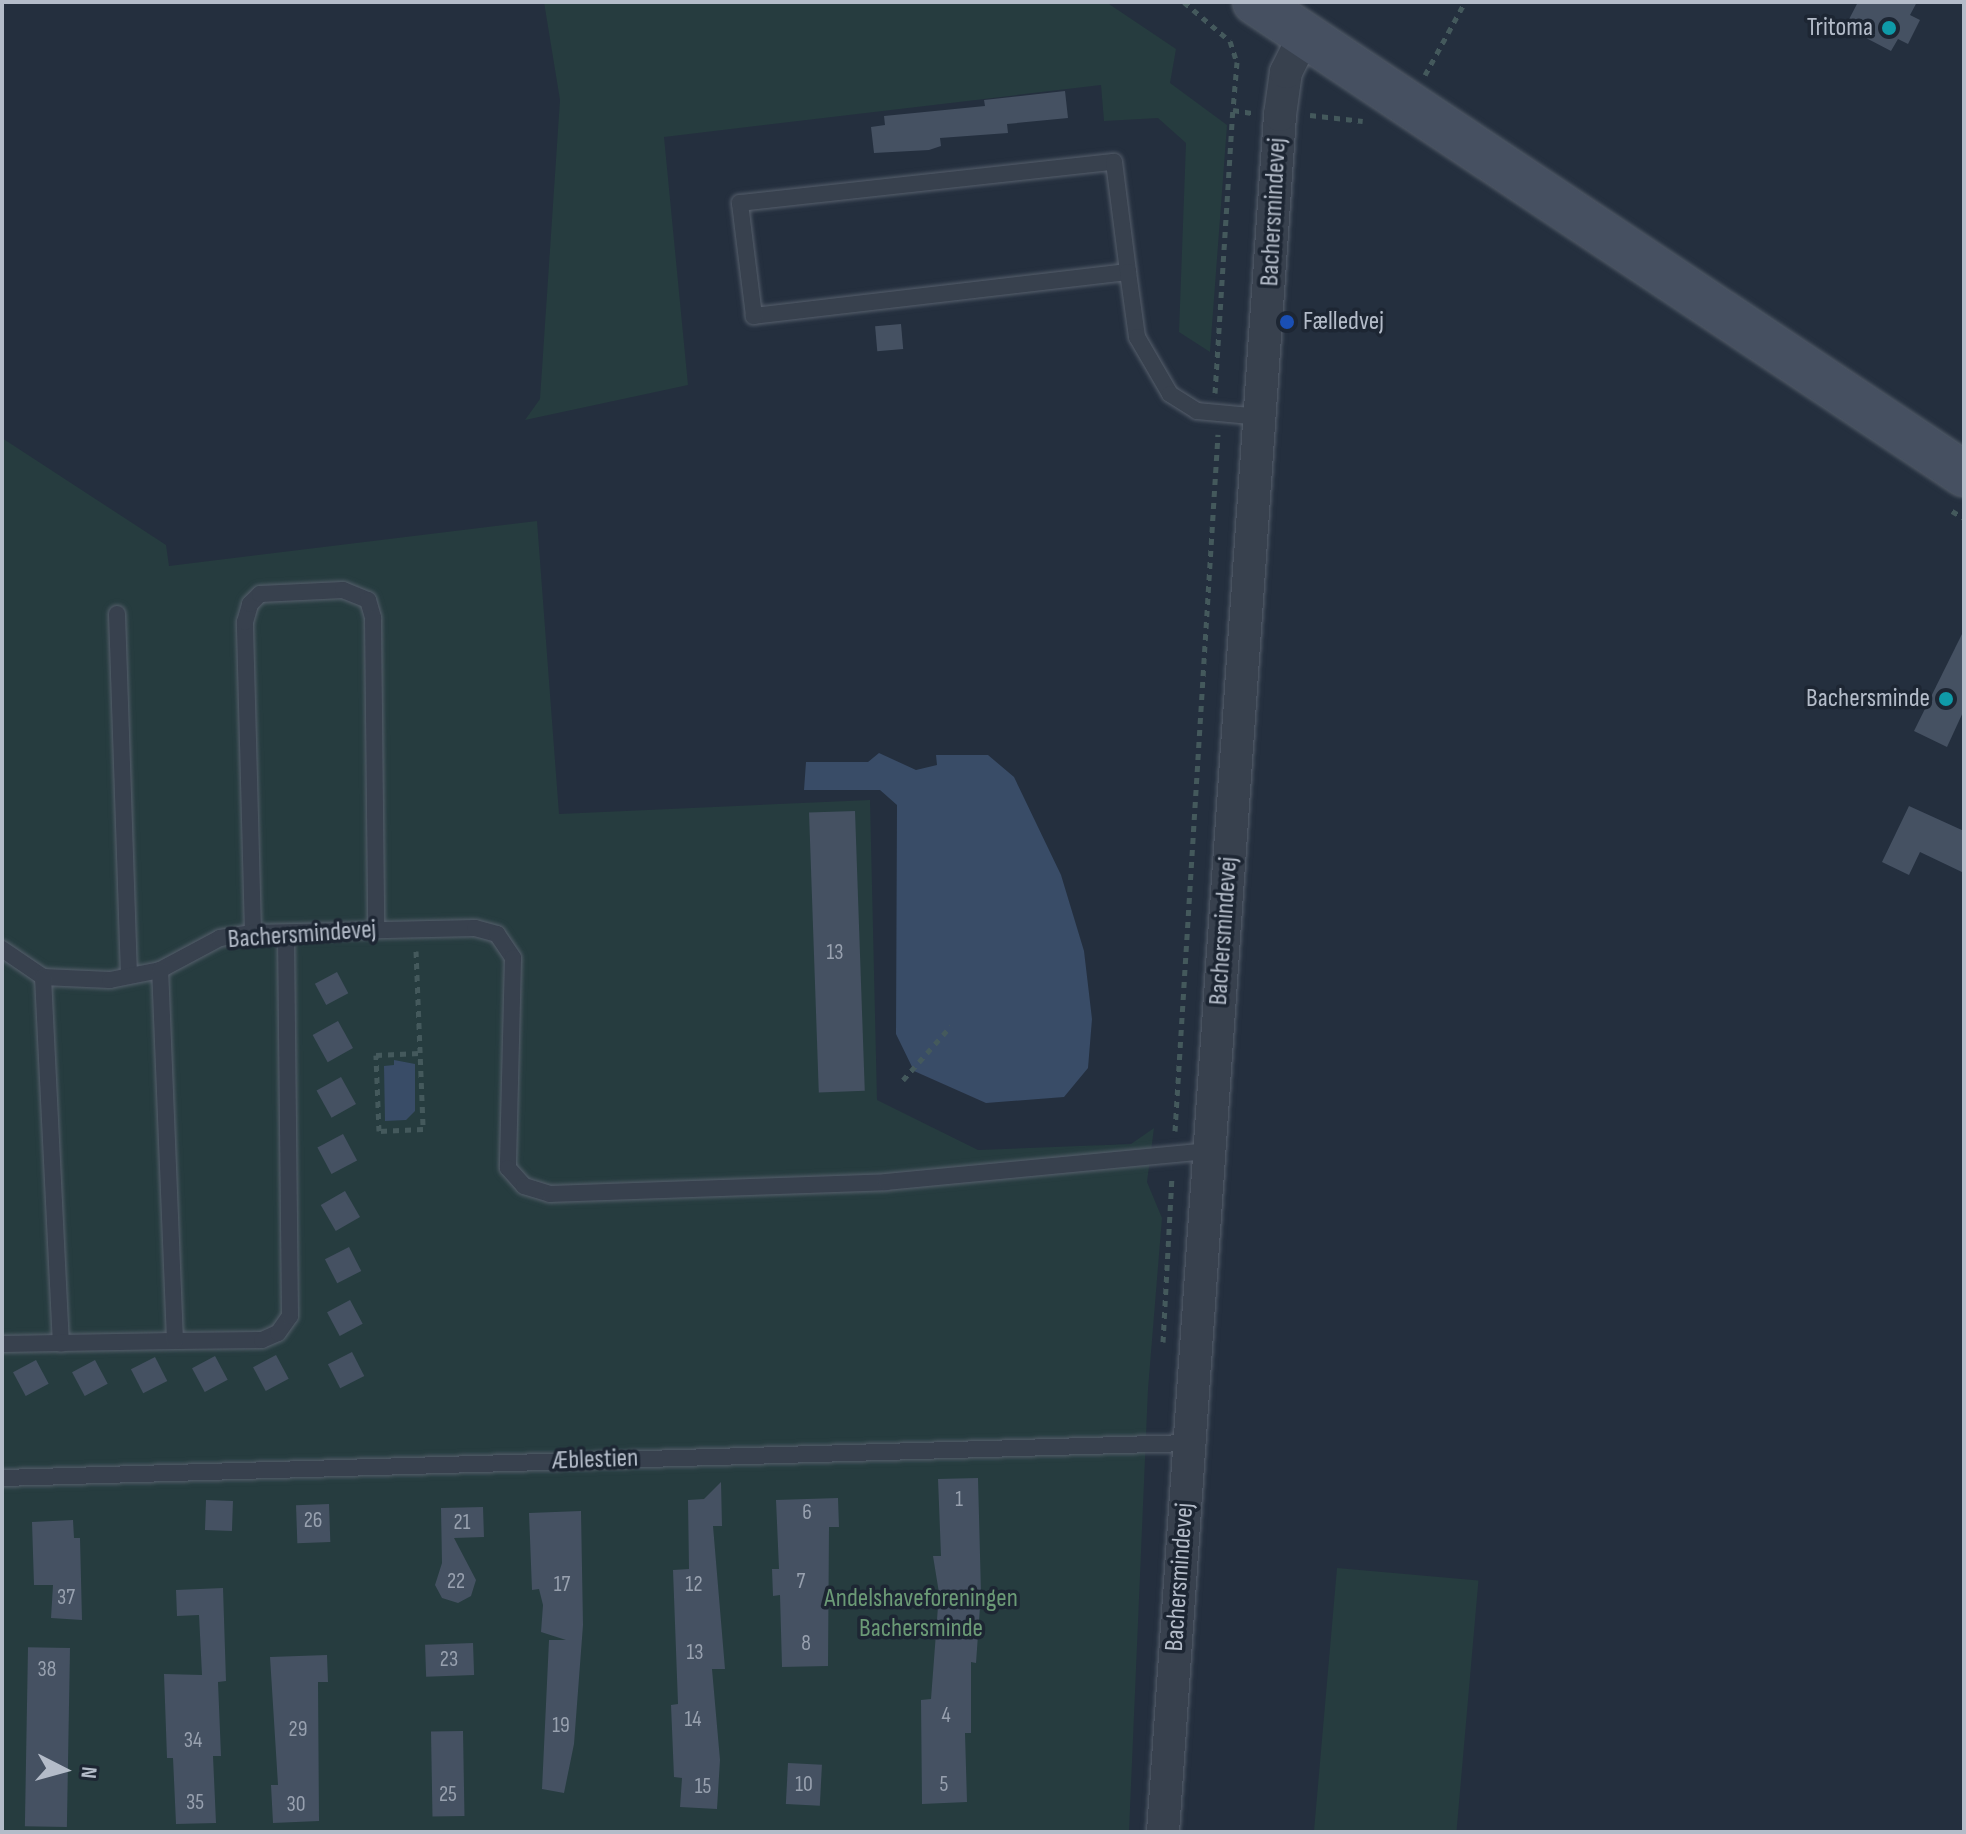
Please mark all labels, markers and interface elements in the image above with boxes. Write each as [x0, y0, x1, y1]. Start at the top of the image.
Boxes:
place label: Tritoma [1807, 12, 1873, 44]
marker: Tritoma [1880, 19, 1898, 37]
street label: Bachersmindevej [1255, 137, 1293, 287]
place label: Fælledvej [1303, 306, 1384, 338]
marker: Fælledvej [1278, 313, 1296, 331]
place label: Bachersminde [1806, 683, 1930, 715]
marker: Bachersminde [1937, 690, 1955, 708]
street label: Bachersmindevej [1203, 856, 1245, 1006]
street label: Bachersmindevej [227, 914, 377, 956]
house number: 13 [827, 940, 843, 966]
street label: Æblestien [551, 1443, 639, 1477]
house number: 1 [955, 1487, 963, 1513]
house number: 6 [802, 1500, 812, 1526]
street label: Bachersmindevej [1159, 1502, 1201, 1652]
house number: 26 [304, 1508, 322, 1534]
house number: 21 [454, 1510, 470, 1536]
house number: 22 [447, 1569, 465, 1595]
house number: 7 [797, 1569, 805, 1595]
house number: 17 [554, 1572, 570, 1598]
house number: 12 [685, 1572, 703, 1598]
park label: Andelshaveforeningen Bachersminde [824, 1583, 1018, 1644]
house number: 37 [57, 1585, 75, 1611]
house number: 8 [801, 1631, 811, 1657]
house number: 13 [687, 1640, 703, 1666]
house number: 23 [440, 1647, 458, 1673]
house number: 38 [38, 1657, 56, 1683]
house number: 4 [941, 1703, 951, 1729]
house number: 14 [685, 1707, 701, 1733]
house number: 19 [552, 1713, 570, 1739]
house number: 29 [289, 1717, 307, 1743]
house number: 34 [184, 1728, 202, 1754]
north arrow [24, 1730, 104, 1810]
text: N [74, 1765, 102, 1780]
house number: 10 [795, 1772, 813, 1798]
house number: 5 [940, 1772, 948, 1798]
house number: 15 [695, 1774, 711, 1800]
house number: 25 [439, 1782, 457, 1808]
house number: 35 [186, 1790, 204, 1816]
house number: 30 [286, 1792, 306, 1818]

